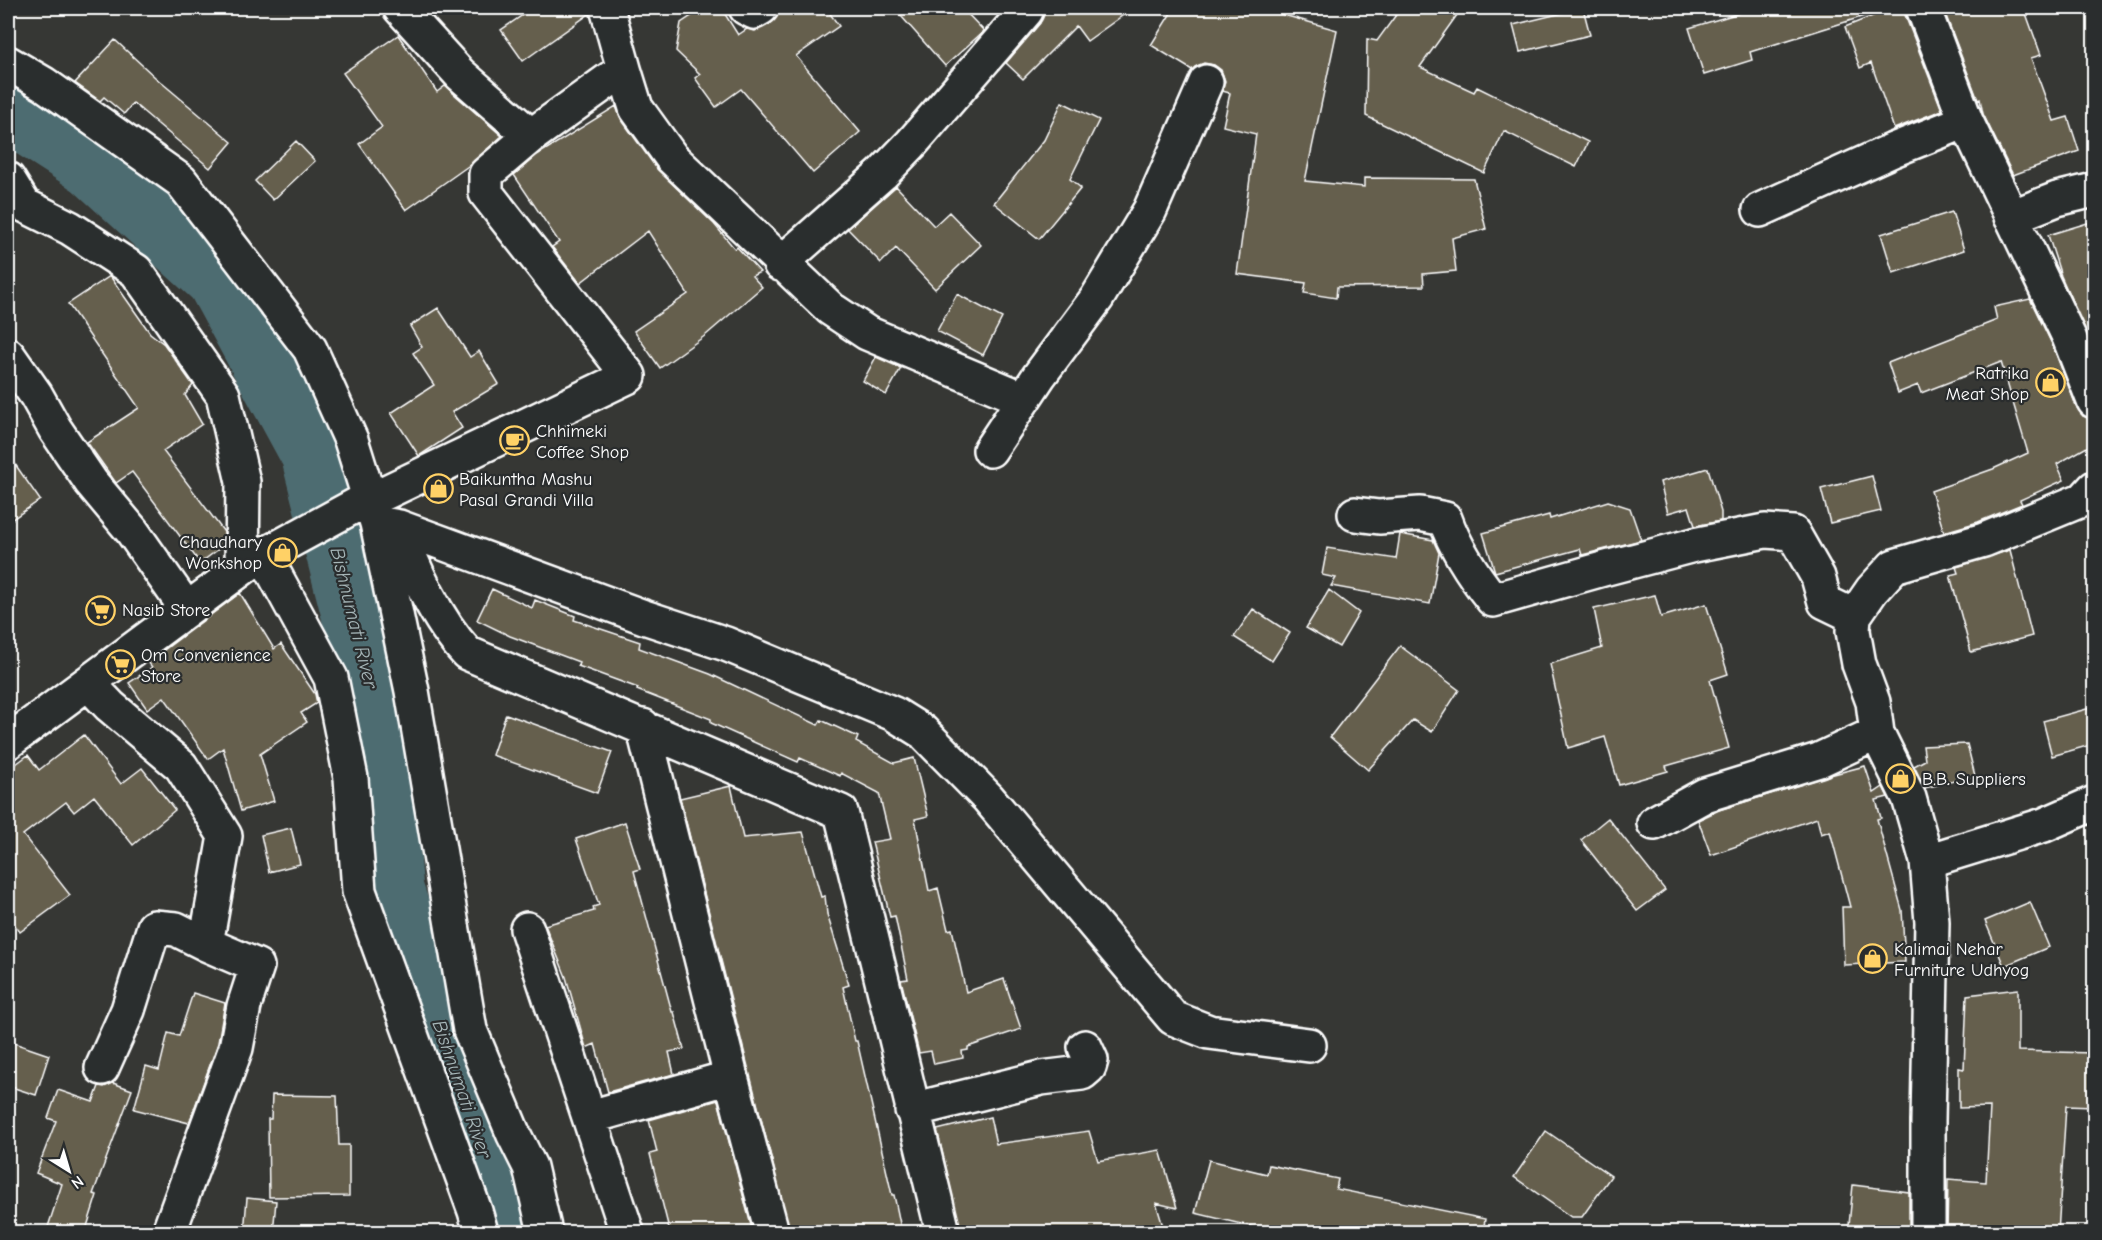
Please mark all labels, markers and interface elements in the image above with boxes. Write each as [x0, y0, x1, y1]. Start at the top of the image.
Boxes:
place label: Ratrika Meat Shop [1946, 363, 2029, 405]
shop icon: Ratrika Meat Shop [2034, 367, 2066, 399]
place label: Chhimeki Coffee Shop [536, 421, 629, 463]
cafe icon: Chhimeki Coffee Shop [499, 425, 531, 457]
place label: Baikuntha Mashu Pasal Grandi Villa [459, 469, 594, 511]
shop icon: Baikuntha Mashu Pasal Grandi Villa [422, 473, 454, 505]
place label: Chaudhary Workshop [179, 532, 263, 574]
shop icon: Chaudhary Workshop [267, 536, 299, 568]
water label: Bishnumati River [325, 545, 383, 692]
supermarket icon: Nasib Store [85, 594, 117, 626]
place label: Nasib Store [122, 600, 210, 621]
place label: Om Convenience Store [141, 645, 271, 687]
supermarket icon: Om Convenience Store [104, 649, 136, 681]
shop icon: B.B. Suppliers [1885, 763, 1917, 795]
place label: B.B. Suppliers [1922, 769, 2026, 790]
place label: Kalimai Nehar Furniture Udhyog [1894, 939, 2029, 981]
shop icon: Kalimai Nehar Furniture Udhyog [1857, 943, 1889, 975]
water label: Bishnumati River [428, 1017, 497, 1162]
north arrow [39, 1141, 99, 1201]
text: N [68, 1172, 87, 1193]

